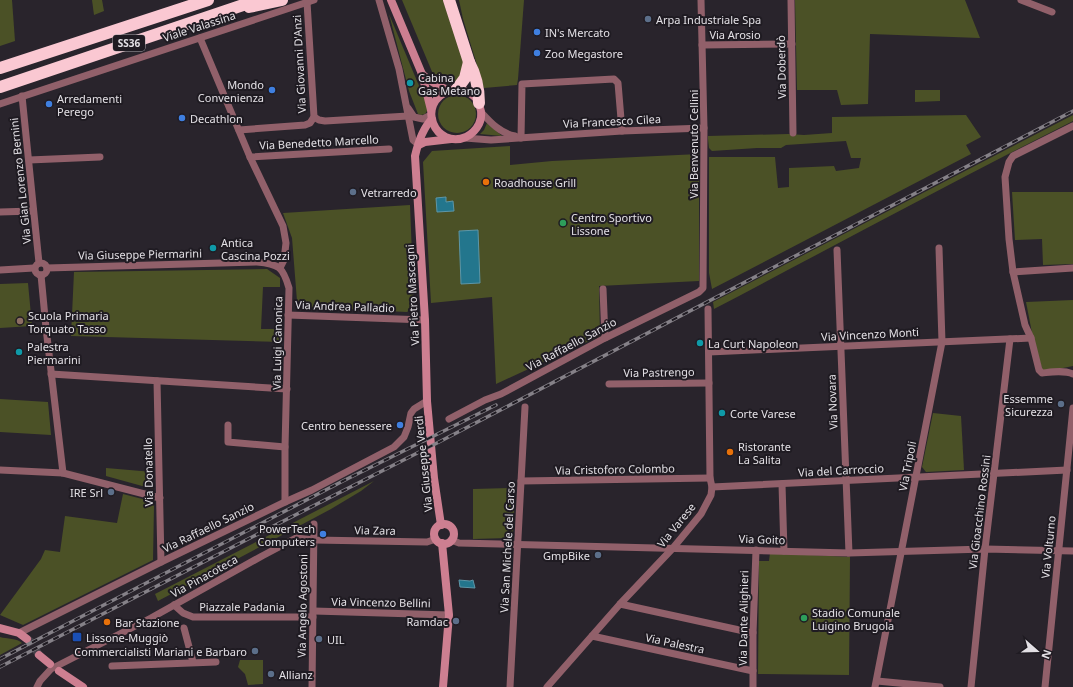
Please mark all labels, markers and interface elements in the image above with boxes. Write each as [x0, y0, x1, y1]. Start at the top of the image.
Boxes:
street label: Viale Valassina [161, 7, 237, 45]
place label: Arpa Industriale Spa [656, 12, 761, 27]
street label: Via Giovanni D'Anzi [289, 14, 309, 114]
marker: Arpa Industriale Spa [643, 14, 653, 24]
place label: IN's Mercato [545, 25, 610, 40]
marker: IN's Mercato [532, 27, 542, 37]
street label: Via Arosio [709, 27, 761, 42]
road number: SS36 [113, 35, 145, 51]
street label: Via Doberdò [773, 35, 789, 99]
place label: Zoo Megastore [545, 46, 623, 61]
marker: Zoo Megastore [532, 48, 542, 58]
place label: Cabina Gas Metano [418, 70, 480, 98]
place label: Mondo Convenienza [198, 77, 264, 105]
marker: Cabina Gas Metano [405, 78, 415, 88]
marker: Mondo Convenienza [267, 85, 277, 95]
street label: Via Benvenuto Cellini [686, 90, 701, 198]
place label: Arredamenti Perego [57, 91, 122, 119]
marker: Arredamenti Perego [44, 99, 54, 109]
place label: Decathlon [190, 111, 243, 126]
street label: Via Francesco Cilea [563, 111, 661, 131]
marker: Decathlon [177, 113, 187, 123]
street label: Via Gian Lorenzo Bernini [6, 117, 34, 245]
street label: Via Benedetto Marcello [259, 131, 379, 153]
place label: Roadhouse Grill [494, 175, 576, 190]
marker: Roadhouse Grill [481, 177, 491, 187]
place label: Vetrarredo [361, 185, 417, 200]
marker: Vetrarredo [348, 187, 358, 197]
place label: Centro Sportivo Lissone [571, 210, 652, 238]
marker: Centro Sportivo Lissone [558, 218, 568, 228]
place label: Antica Cascina Pozzi [221, 235, 290, 263]
marker: Antica Cascina Pozzi [208, 243, 218, 253]
street label: Via Pietro Mascagni [402, 244, 422, 346]
street label: Via Giuseppe Piermarini [78, 245, 202, 263]
street label: Via Luigi Canonica [269, 296, 285, 390]
street label: Via Andrea Palladio [295, 297, 395, 315]
place label: Scuola Primaria Torquato Tasso [28, 308, 109, 336]
street label: Via Raffaello Sanzio [523, 314, 619, 374]
marker: Scuola Primaria Torquato Tasso [15, 316, 25, 326]
street label: Via Vincenzo Monti [821, 324, 919, 344]
place label: La Curt Napoleon [708, 336, 798, 351]
marker: La Curt Napoleon [695, 338, 705, 348]
place label: Palestra Piermarini [27, 339, 81, 367]
marker: Palestra Piermarini [14, 347, 24, 357]
street label: Via Pastrengo [623, 364, 695, 380]
street label: Via Novara [824, 374, 840, 430]
place label: Essemme Sicurezza [1003, 391, 1053, 419]
marker: Essemme Sicurezza [1056, 399, 1066, 409]
place label: Corte Varese [730, 406, 796, 421]
marker: Corte Varese [717, 408, 727, 418]
street label: Via Giuseppe Verdi [410, 415, 436, 513]
place label: Centro benessere [301, 418, 392, 433]
marker: Centro benessere [395, 420, 405, 430]
street label: Via Donatello [140, 437, 156, 506]
place label: Ristorante La Salita [738, 439, 791, 467]
street label: Via Tripoli [895, 440, 919, 492]
marker: Ristorante La Salita [725, 447, 735, 457]
street label: Via Gioacchino Rossini [965, 454, 993, 570]
street label: Via Cristoforo Colombo [555, 460, 675, 478]
street label: Via del Carroccio [798, 460, 885, 480]
street label: Via San Michele del Carso [496, 481, 518, 613]
place label: IRE Srl [70, 485, 103, 500]
marker: IRE Srl [106, 487, 116, 497]
street label: Via Raffaello Sanzio [160, 498, 257, 556]
street label: Via Varese [653, 500, 699, 550]
street label: Via Volturno [1037, 514, 1059, 579]
place label: PowerTech Computers [258, 521, 315, 549]
street label: Via Zara [354, 522, 396, 538]
marker: PowerTech Computers [318, 529, 328, 539]
street label: Via Goito [738, 531, 786, 547]
place label: GmpBike [543, 548, 590, 563]
marker: GmpBike [593, 550, 603, 560]
street label: Via Pinacoteca [168, 551, 240, 601]
street label: Via Angelo Agostoni [294, 554, 310, 658]
street label: Via Dante Alighieri [735, 570, 751, 666]
street label: Via Vincenzo Bellini [331, 594, 431, 610]
street label: Piazzale Padania [199, 599, 285, 614]
place label: Stadio Comunale Luigino Brugola [812, 605, 900, 633]
marker: Stadio Comunale Luigino Brugola [799, 613, 809, 623]
place label: Ramdac [406, 614, 448, 629]
place label: Bar Stazione [115, 615, 180, 630]
marker: Ramdac [451, 616, 461, 626]
marker: Bar Stazione [102, 617, 112, 627]
street label: Via Palestra [644, 629, 706, 657]
place label: Lissone-Muggiò [86, 630, 168, 645]
marker: Lissone-Muggiò [71, 631, 83, 643]
north arrow [1017, 631, 1057, 671]
place label: UIL [327, 632, 345, 647]
marker: UIL [314, 634, 324, 644]
place label: Commercialisti Mariani e Barbaro [74, 644, 247, 659]
marker: Commercialisti Mariani e Barbaro [250, 646, 260, 656]
text: N [1038, 648, 1055, 661]
place label: Allianz [279, 667, 313, 682]
marker: Allianz [266, 669, 276, 679]

